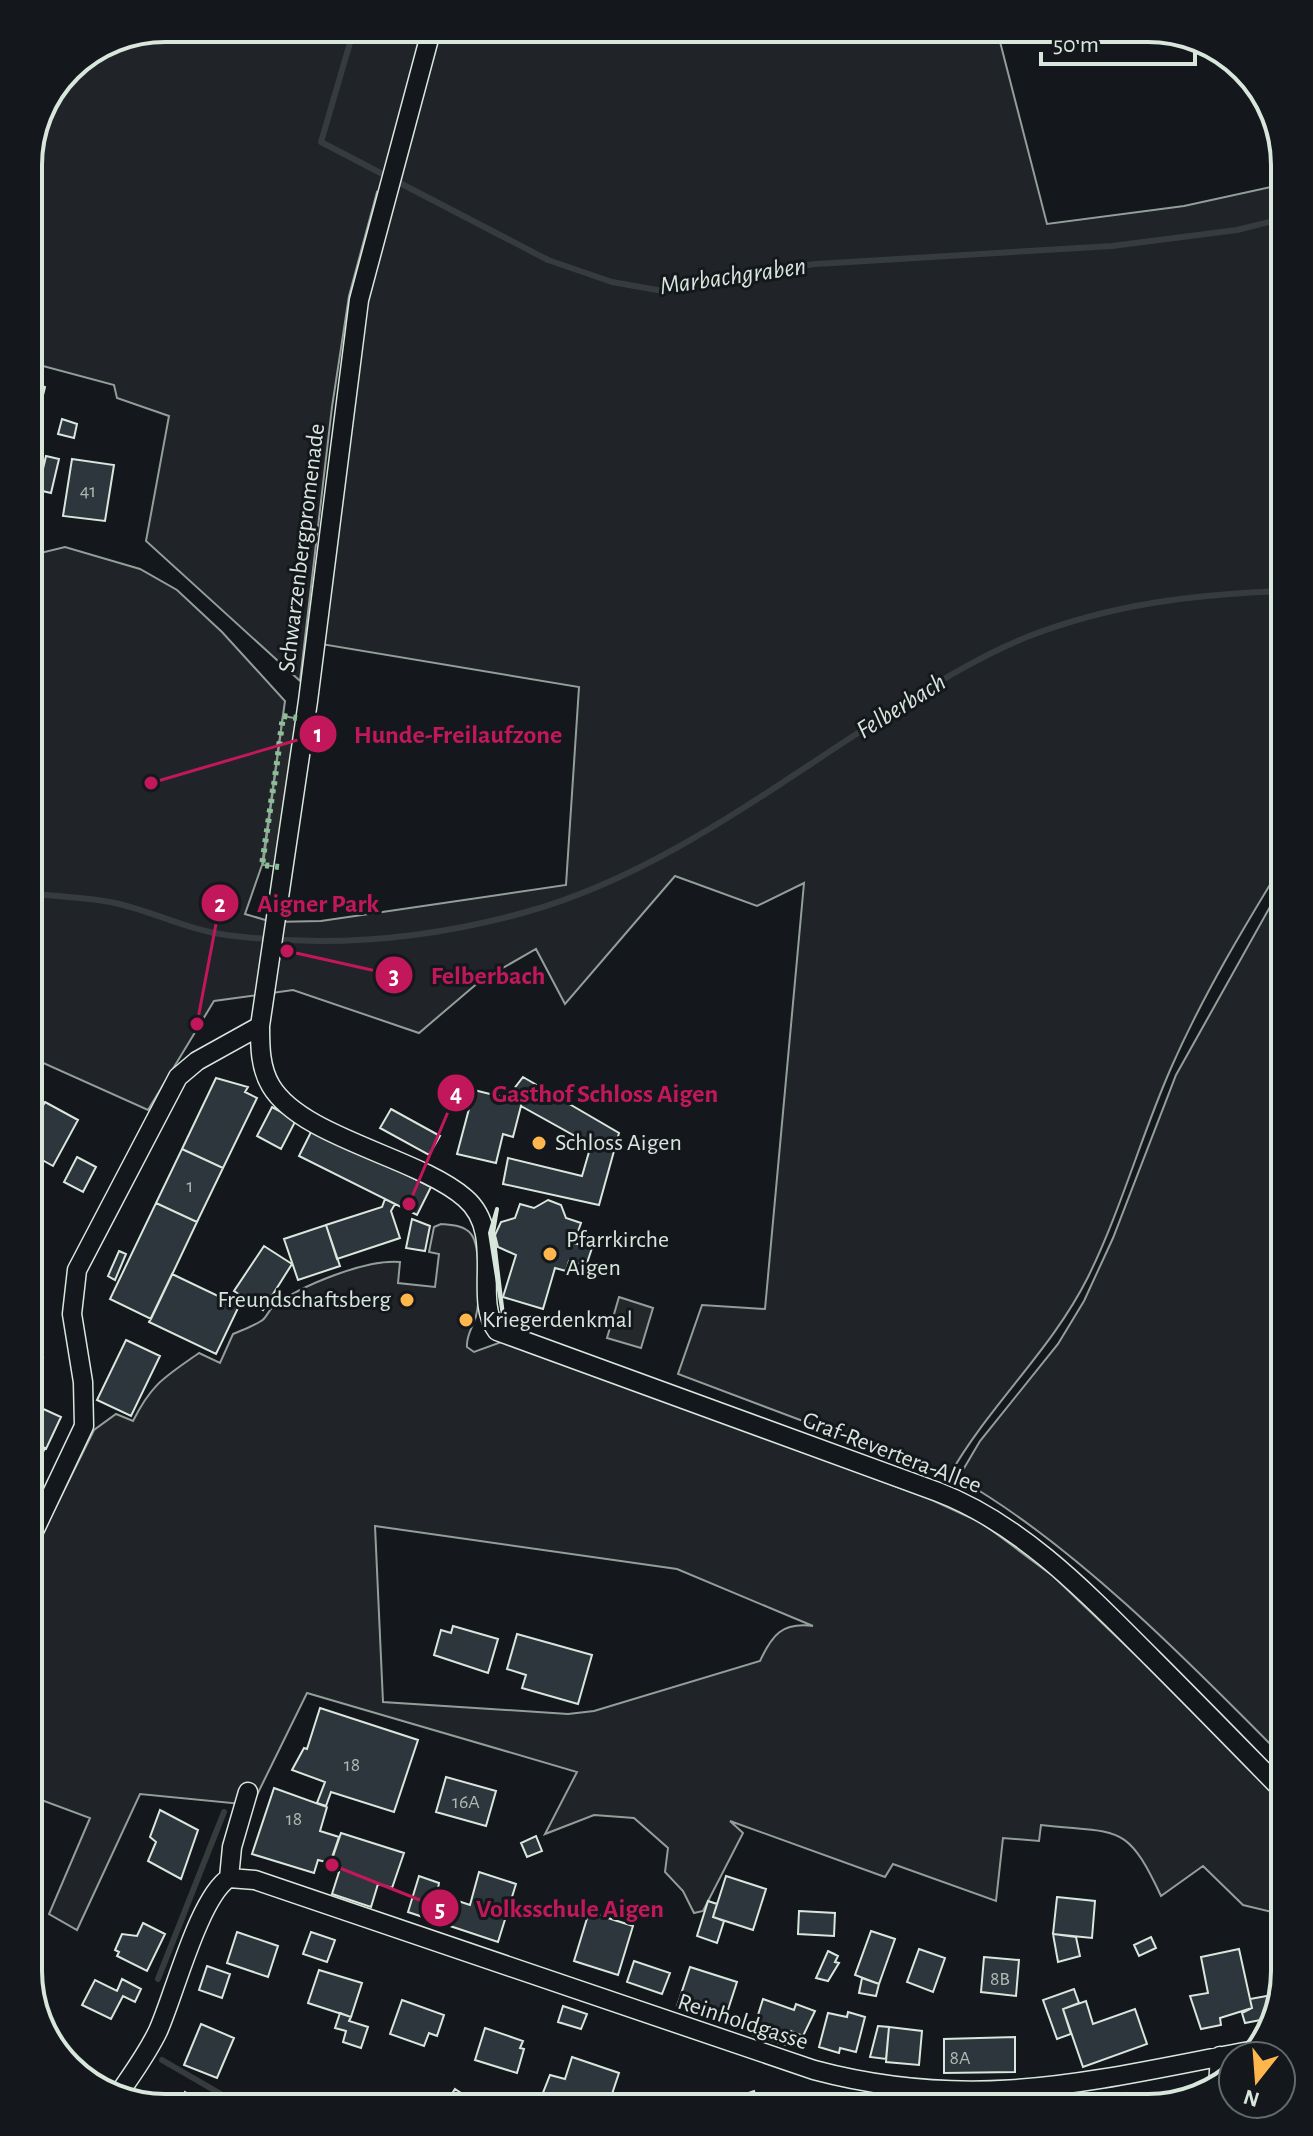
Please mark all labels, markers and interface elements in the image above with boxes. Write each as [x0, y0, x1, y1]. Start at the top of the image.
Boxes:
scale bar [1041, 16, 1195, 66]
text: 50 m [1053, 33, 1099, 57]
water label: Marbachgraben [658, 253, 808, 299]
street label: Schwarzenbergpromenade [275, 422, 329, 674]
house number: 41 [80, 481, 96, 501]
water label: Felberbach [852, 669, 950, 743]
callout: Hunde-Freilaufzone [298, 709, 578, 759]
text: Hunde-Freilaufzone [354, 722, 562, 748]
text: 1 [314, 723, 322, 747]
callout: Aigner Park [200, 878, 395, 928]
text: Aigner Park [257, 891, 379, 917]
text: 2 [214, 893, 226, 917]
callout: Felberbach [374, 950, 561, 1000]
text: Felberbach [431, 963, 545, 989]
text: 3 [389, 965, 399, 989]
callout: Gasthof Schloss Aigen [436, 1068, 734, 1118]
text: Gasthof Schloss Aigen [492, 1081, 718, 1107]
text: 4 [450, 1082, 462, 1106]
place label: Schloss Aigen [555, 1131, 682, 1155]
marker: Schloss Aigen [530, 1134, 548, 1152]
house number: 1 [187, 1176, 193, 1196]
place label: Pfarrkirche Aigen [566, 1228, 669, 1280]
marker: Pfarrkirche Aigen [541, 1245, 559, 1263]
place label: Freundschaftsberg [218, 1288, 391, 1312]
marker: Freundschaftsberg [398, 1291, 416, 1309]
place label: Kriegerdenkmal [482, 1308, 633, 1332]
marker: Kriegerdenkmal [457, 1311, 475, 1329]
street label: Graf-Revertera-Allee [799, 1408, 985, 1498]
house number: 18 [344, 1755, 360, 1775]
house number: 16A [452, 1792, 480, 1812]
house number: 18 [286, 1809, 302, 1829]
callout: Volksschule Aigen [420, 1883, 680, 1933]
text: Volksschule Aigen [476, 1896, 664, 1922]
text: 5 [435, 1898, 445, 1922]
house number: 8B [990, 1969, 1010, 1989]
street label: Reinholdgasse [675, 1990, 811, 2054]
north arrow [1217, 2040, 1297, 2120]
house number: 8A [949, 2048, 971, 2068]
text: N [1241, 2085, 1262, 2111]

